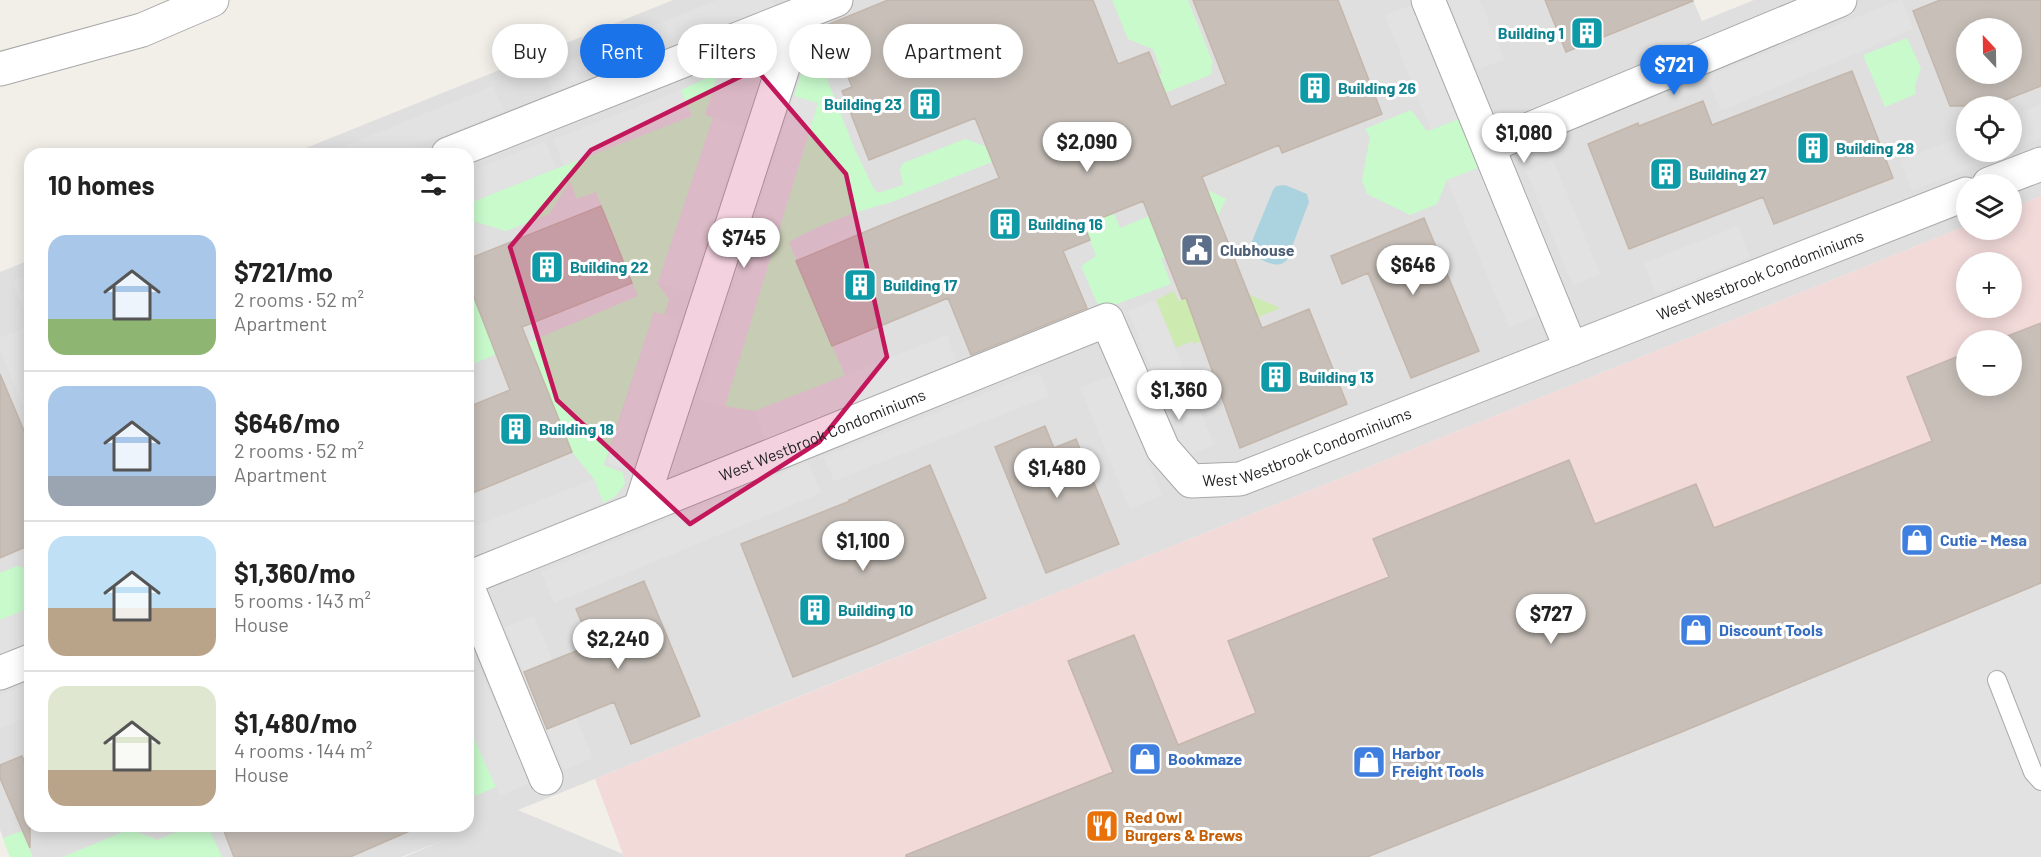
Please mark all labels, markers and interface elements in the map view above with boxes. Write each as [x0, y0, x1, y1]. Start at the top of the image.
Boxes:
building icon: Building 1 [1569, 15, 1605, 51]
north arrow [1956, 18, 2022, 84]
map controls [1956, 18, 2022, 396]
place label: Building 1 [1498, 23, 1564, 42]
chip: Buy [492, 24, 568, 78]
chip: Rent [580, 24, 665, 78]
chip: Filters [677, 24, 777, 78]
chip: New [789, 24, 871, 78]
chip: Apartment [883, 24, 1023, 78]
pin: $721 [1638, 45, 1710, 96]
text: $721 [1654, 52, 1694, 76]
building icon: Building 26 [1297, 70, 1333, 106]
place label: Building 26 [1338, 78, 1416, 97]
building icon: Building 23 [907, 86, 943, 122]
place label: Building 23 [824, 94, 902, 113]
button: locate [1956, 96, 2022, 162]
pin: $1,080 [1475, 113, 1573, 164]
text: $1,080 [1496, 120, 1552, 144]
pin: $2,090 [1038, 122, 1136, 173]
text: $2,090 [1057, 129, 1117, 153]
building icon: Building 28 [1795, 130, 1831, 166]
place label: Building 28 [1836, 138, 1914, 157]
building icon: Building 27 [1648, 156, 1684, 192]
place label: Building 27 [1689, 164, 1766, 183]
icon: filters [417, 168, 450, 201]
text: 10 homes [48, 169, 155, 200]
button: layers [1956, 174, 2022, 240]
building icon: Building 16 [987, 206, 1023, 242]
place label: Building 16 [1028, 214, 1103, 233]
pin: $745 [708, 218, 780, 269]
text: $745 [722, 225, 766, 249]
street label: West Westbrook Condominiums [1654, 225, 1866, 324]
public building icon: Clubhouse [1179, 232, 1215, 268]
place label: Clubhouse [1220, 240, 1295, 259]
pin: $646 [1377, 245, 1449, 296]
building icon: Building 22 [529, 249, 565, 285]
text: $646 [1390, 252, 1436, 276]
button: + [1956, 252, 2022, 318]
text: $721/mo [234, 256, 333, 287]
place label: Building 22 [570, 257, 648, 276]
icon: home [96, 259, 168, 331]
building icon: Building 17 [842, 267, 878, 303]
place label: Building 17 [883, 275, 957, 294]
text: 2 rooms · 52 m² [234, 287, 364, 311]
text: Apartment [234, 311, 327, 335]
button: − [1956, 330, 2022, 396]
building icon: Building 13 [1258, 359, 1294, 395]
place label: Building 13 [1299, 367, 1374, 386]
pin: $1,360 [1130, 370, 1228, 421]
text: $1,360 [1151, 377, 1207, 401]
street label: West Westbrook Condominiums [716, 384, 928, 485]
street label: West Westbrook Condominiums [1202, 403, 1414, 490]
text: $646/mo [234, 407, 340, 438]
icon: home [96, 410, 168, 482]
building icon: Building 18 [498, 411, 534, 447]
place label: Building 18 [539, 419, 614, 438]
text: 2 rooms · 52 m² [234, 438, 364, 462]
pin: $1,480 [1008, 448, 1106, 499]
text: $1,480 [1028, 455, 1086, 479]
text: Apartment [234, 462, 327, 486]
pin: $1,100 [814, 521, 912, 572]
shop icon: Cutie - Mesa [1899, 522, 1935, 558]
text: $1,100 [836, 528, 890, 552]
place label: Cutie - Mesa [1940, 530, 2027, 549]
text: $1,360/mo [234, 557, 355, 588]
icon: home [96, 560, 168, 632]
text: 5 rooms · 143 m² [234, 588, 371, 612]
building icon: Building 10 [797, 592, 833, 628]
pin: $727 [1515, 594, 1587, 645]
place label: Building 10 [838, 600, 913, 619]
text: $727 [1530, 601, 1572, 625]
text: House [234, 612, 289, 636]
shop icon: Discount Tools [1678, 612, 1714, 648]
pin: $2,240 [569, 619, 667, 670]
place label: Discount Tools [1719, 620, 1823, 639]
text: $2,240 [587, 626, 649, 650]
text: $1,480/mo [234, 707, 357, 738]
icon: home [96, 710, 168, 782]
text: 4 rooms · 144 m² [234, 738, 372, 762]
shop icon: Bookmaze [1127, 741, 1163, 777]
place label: Harbor Freight Tools [1392, 743, 1484, 780]
shop icon: Harbor Freight Tools [1351, 744, 1387, 780]
place label: Bookmaze [1168, 749, 1242, 768]
text: House [234, 762, 289, 786]
place label: Red Owl Burgers & Brews [1125, 807, 1243, 844]
restaurant icon: Red Owl Burgers & Brews [1084, 808, 1120, 844]

